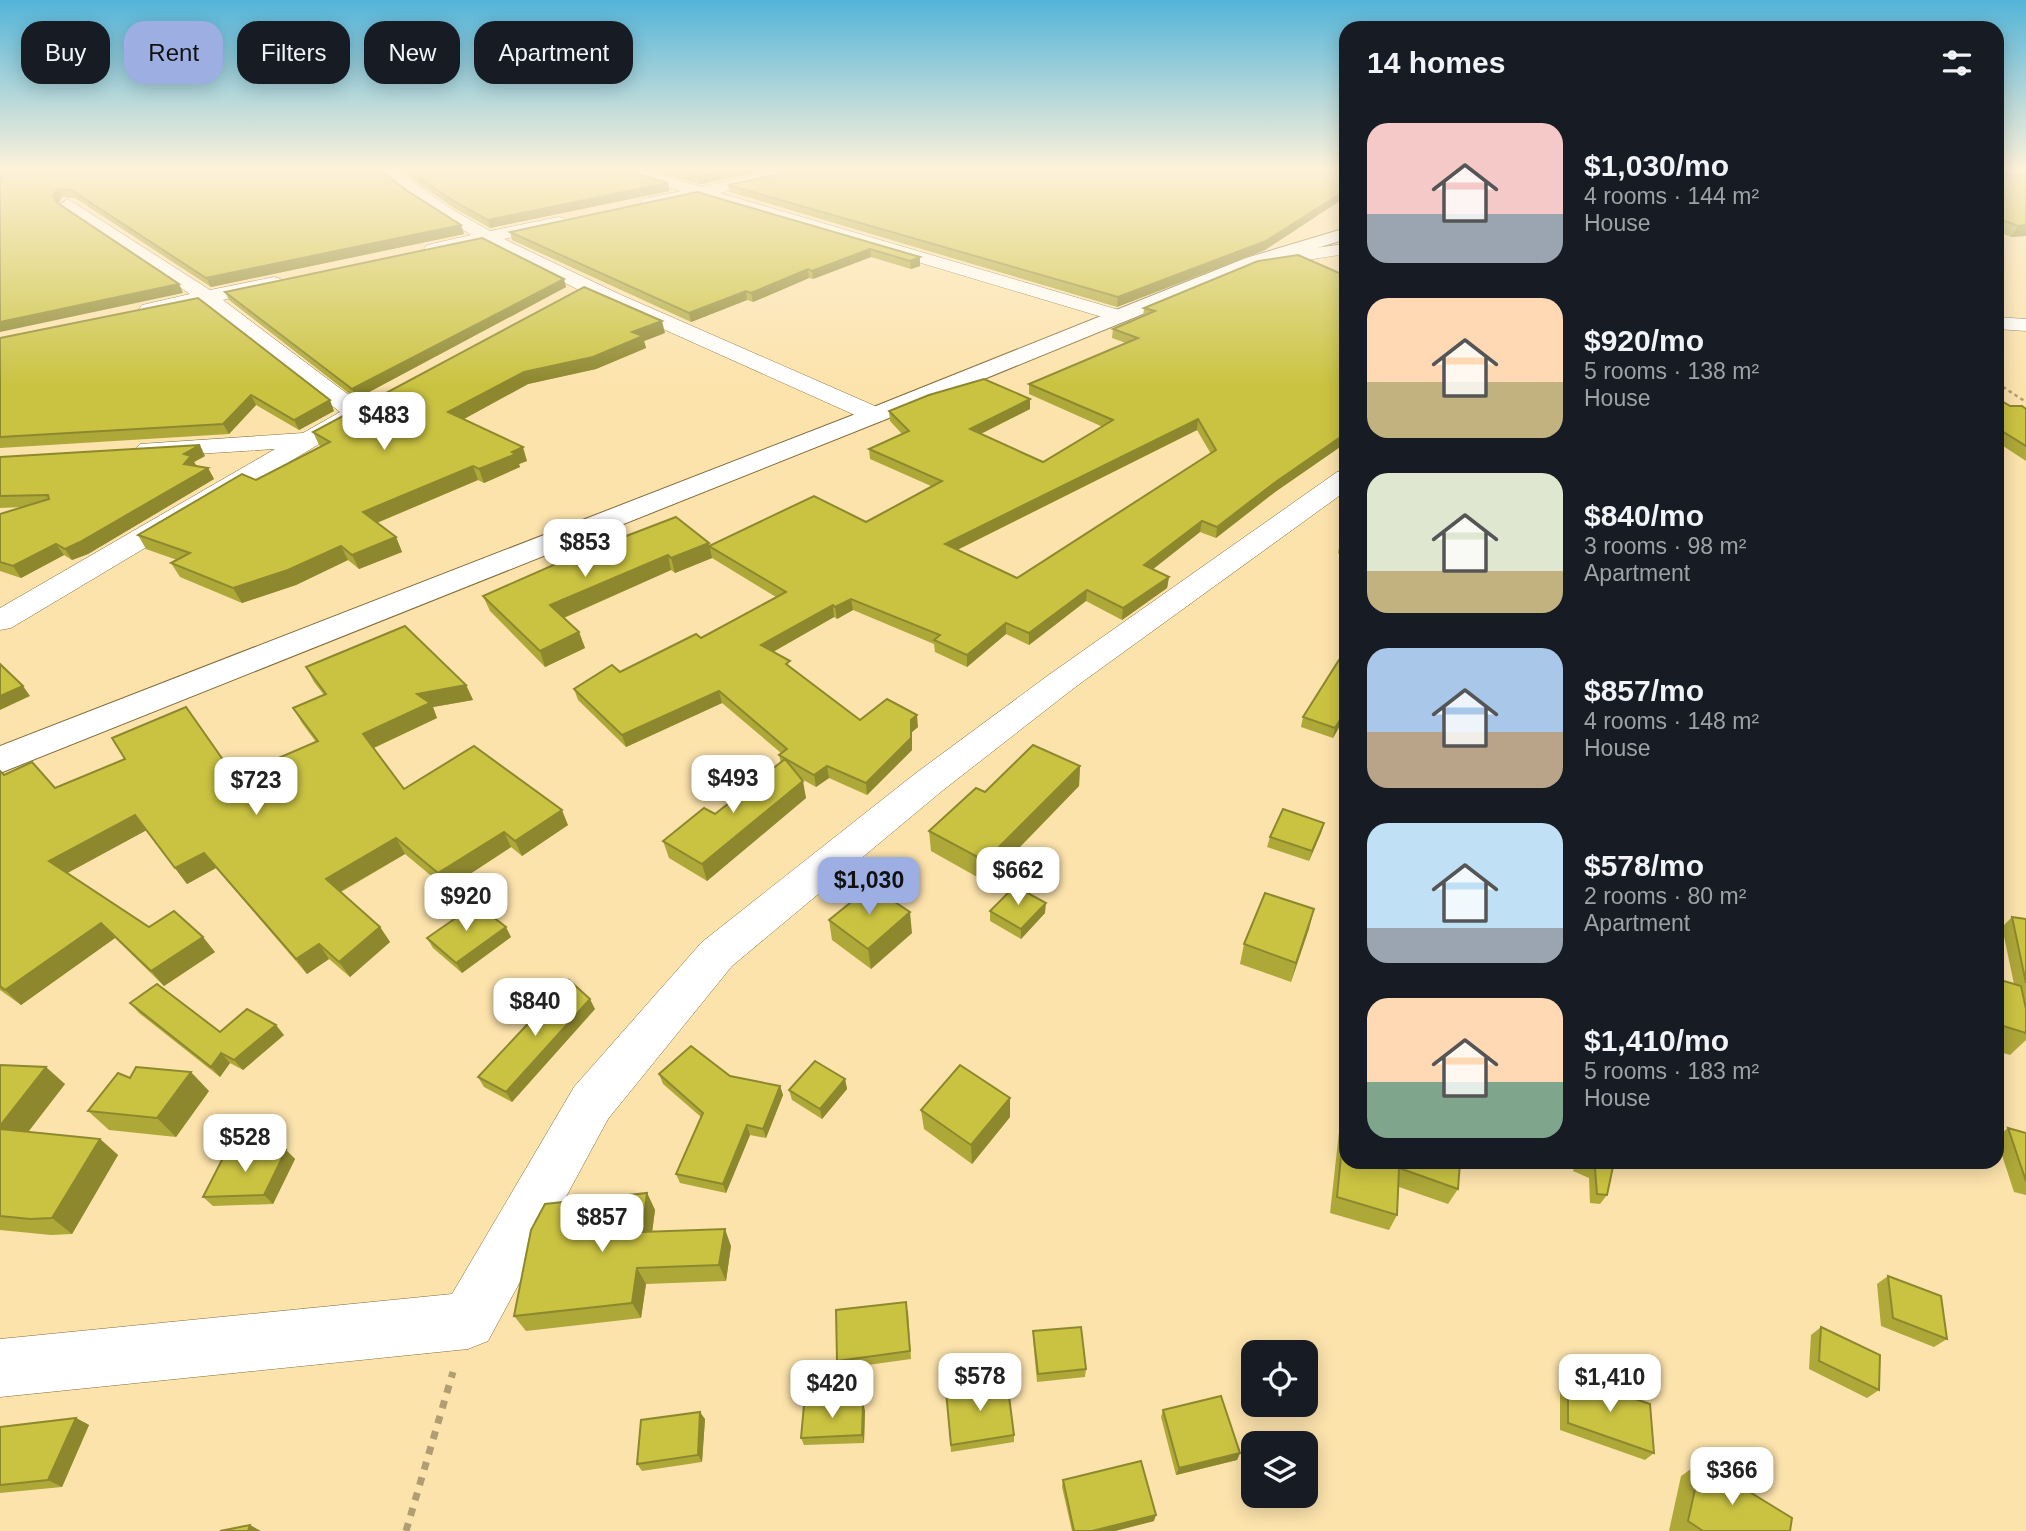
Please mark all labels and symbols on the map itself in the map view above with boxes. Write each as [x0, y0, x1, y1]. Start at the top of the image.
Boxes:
pin: $483 [343, 392, 425, 452]
pin: $853 [544, 520, 626, 579]
pin: $493 [692, 756, 774, 815]
pin: $723 [215, 758, 297, 817]
pin: $662 [977, 848, 1059, 907]
pin: $1,030 [812, 858, 926, 917]
pin: $920 [425, 874, 507, 933]
pin: $840 [494, 978, 576, 1038]
pin: $528 [204, 1114, 286, 1174]
pin: $857 [561, 1194, 643, 1254]
pin: $578 [939, 1354, 1021, 1413]
pin: $1,410 [1553, 1354, 1667, 1414]
pin: $420 [791, 1360, 873, 1420]
pin: $366 [1691, 1448, 1773, 1507]

